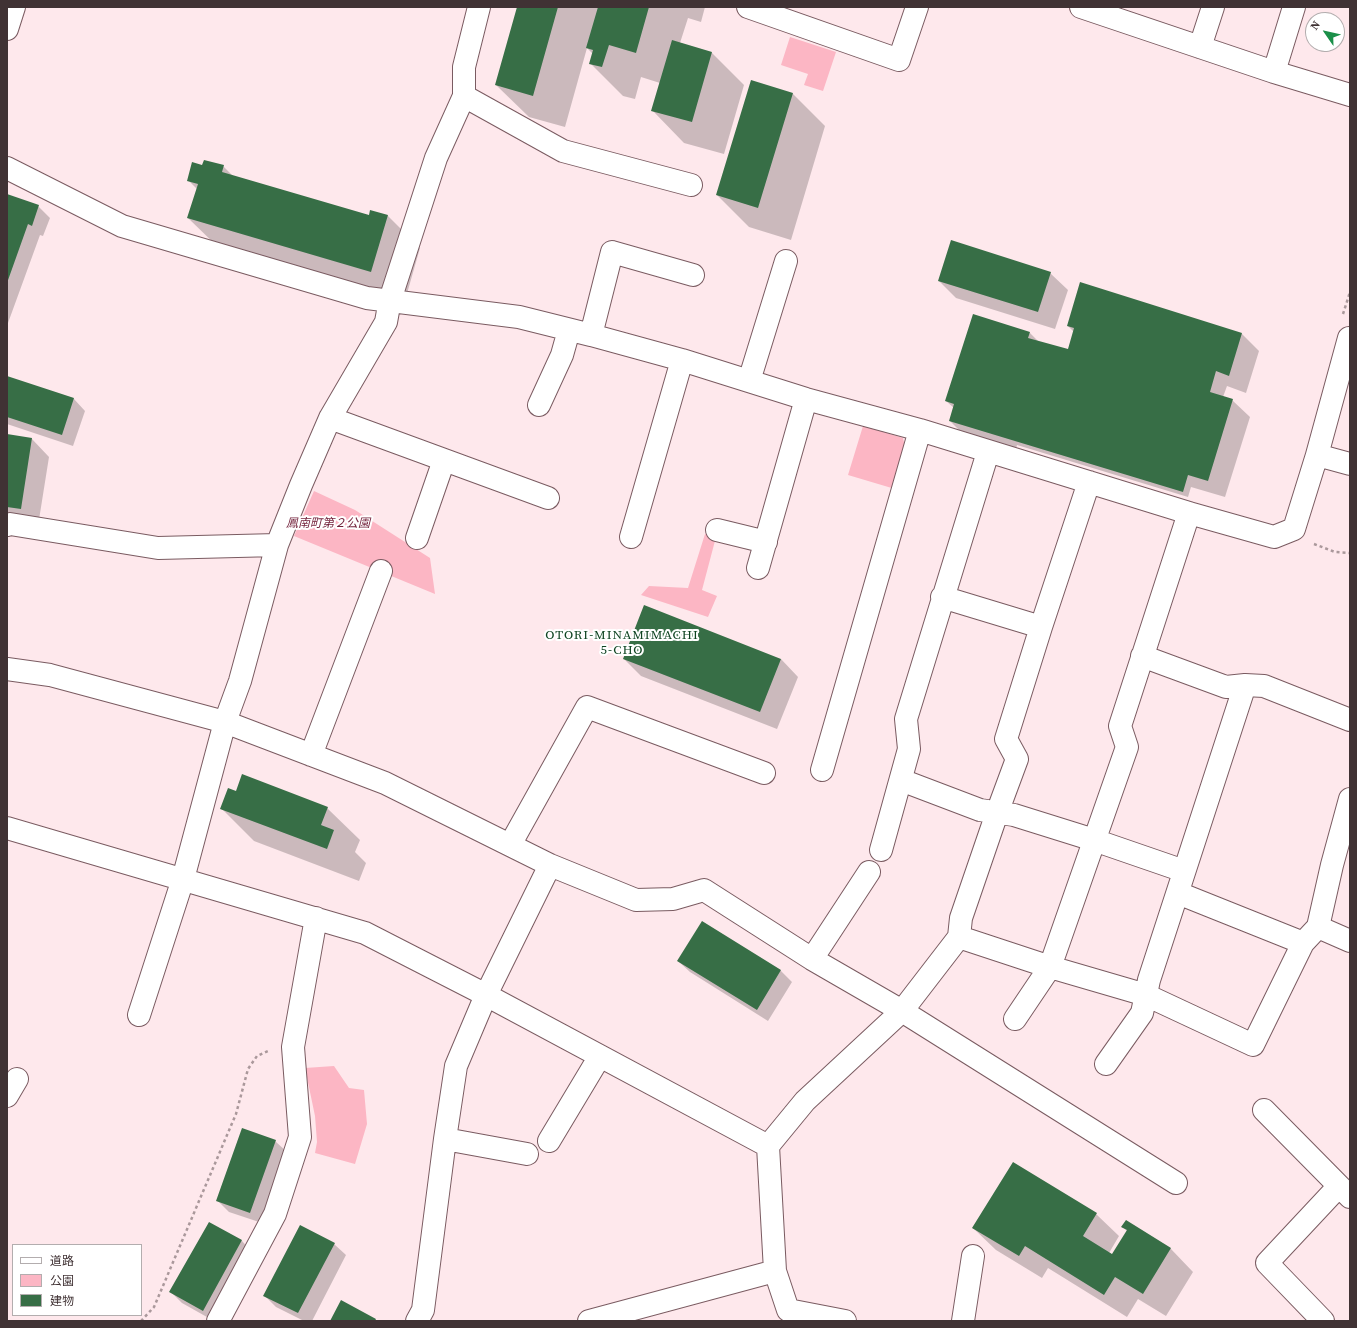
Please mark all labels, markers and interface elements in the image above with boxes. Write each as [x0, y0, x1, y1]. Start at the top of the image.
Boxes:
north arrow [1305, 12, 1345, 52]
text: N [1307, 18, 1324, 33]
park label: 鳳南町第２公園 [286, 517, 370, 531]
district label: OTORI-MINAMIMACHI 5-CHO [545, 628, 699, 659]
legend [12, 1244, 142, 1316]
text: 道路 [50, 1253, 74, 1269]
text: 公園 [50, 1273, 74, 1289]
text: 建物 [50, 1293, 74, 1309]

